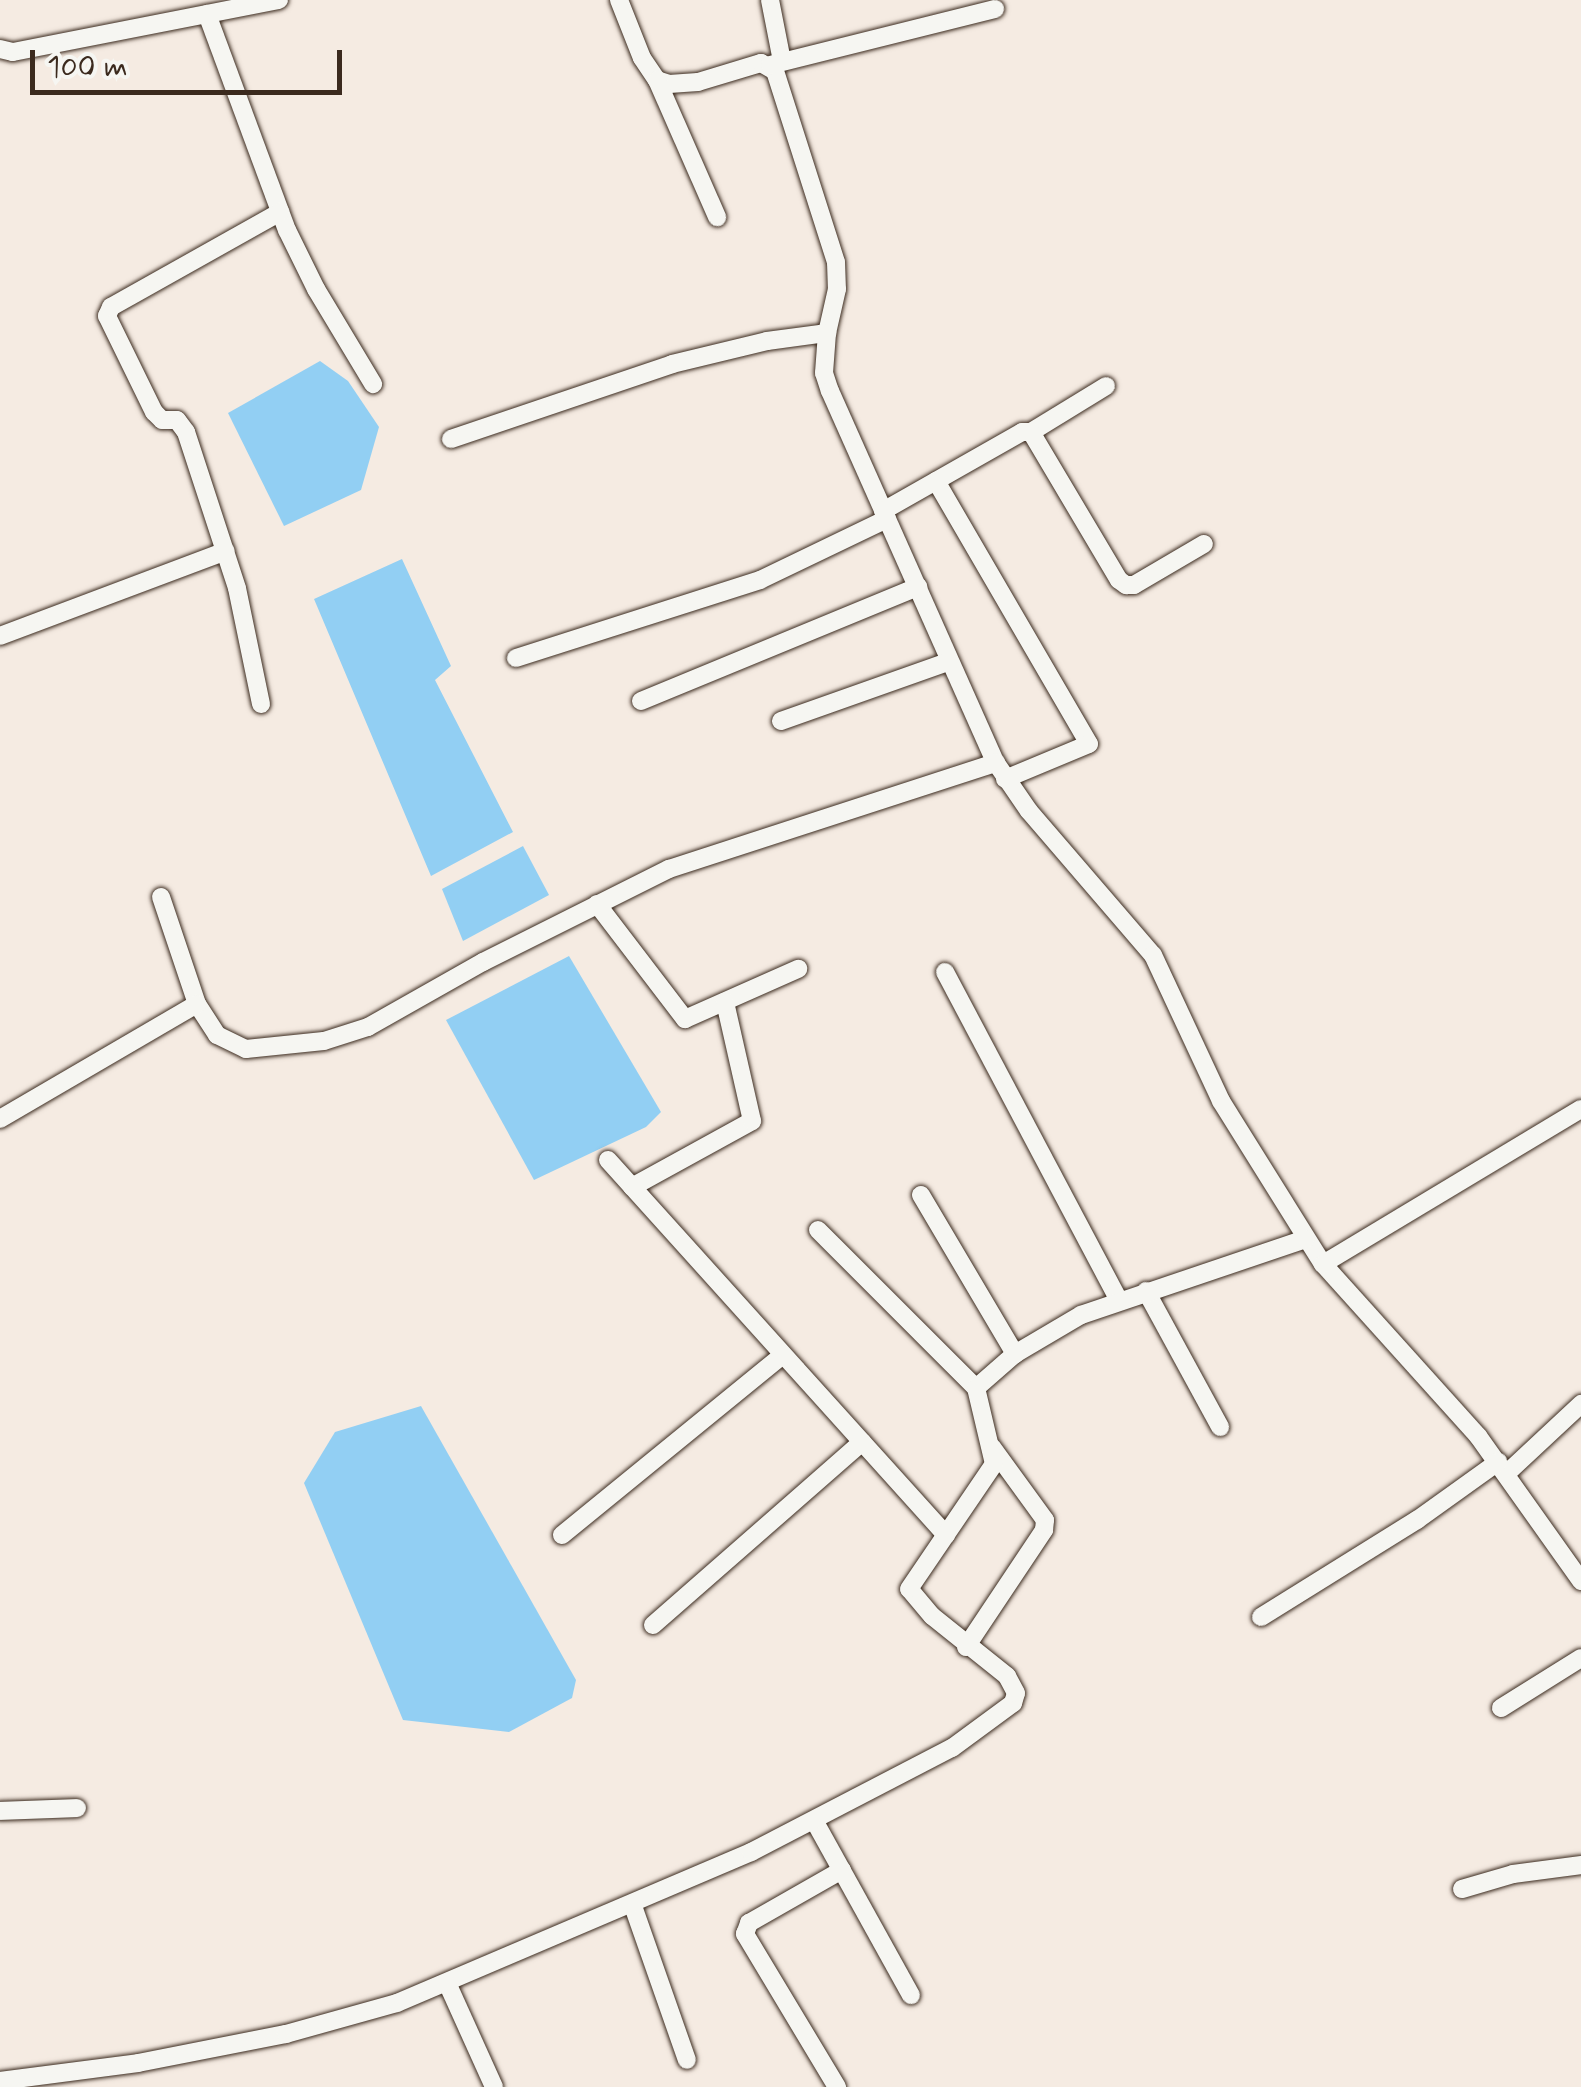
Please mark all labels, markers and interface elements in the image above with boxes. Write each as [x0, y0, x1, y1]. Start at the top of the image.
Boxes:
scale bar [35, 30, 348, 92]
text: 100 m [47, 48, 128, 87]

